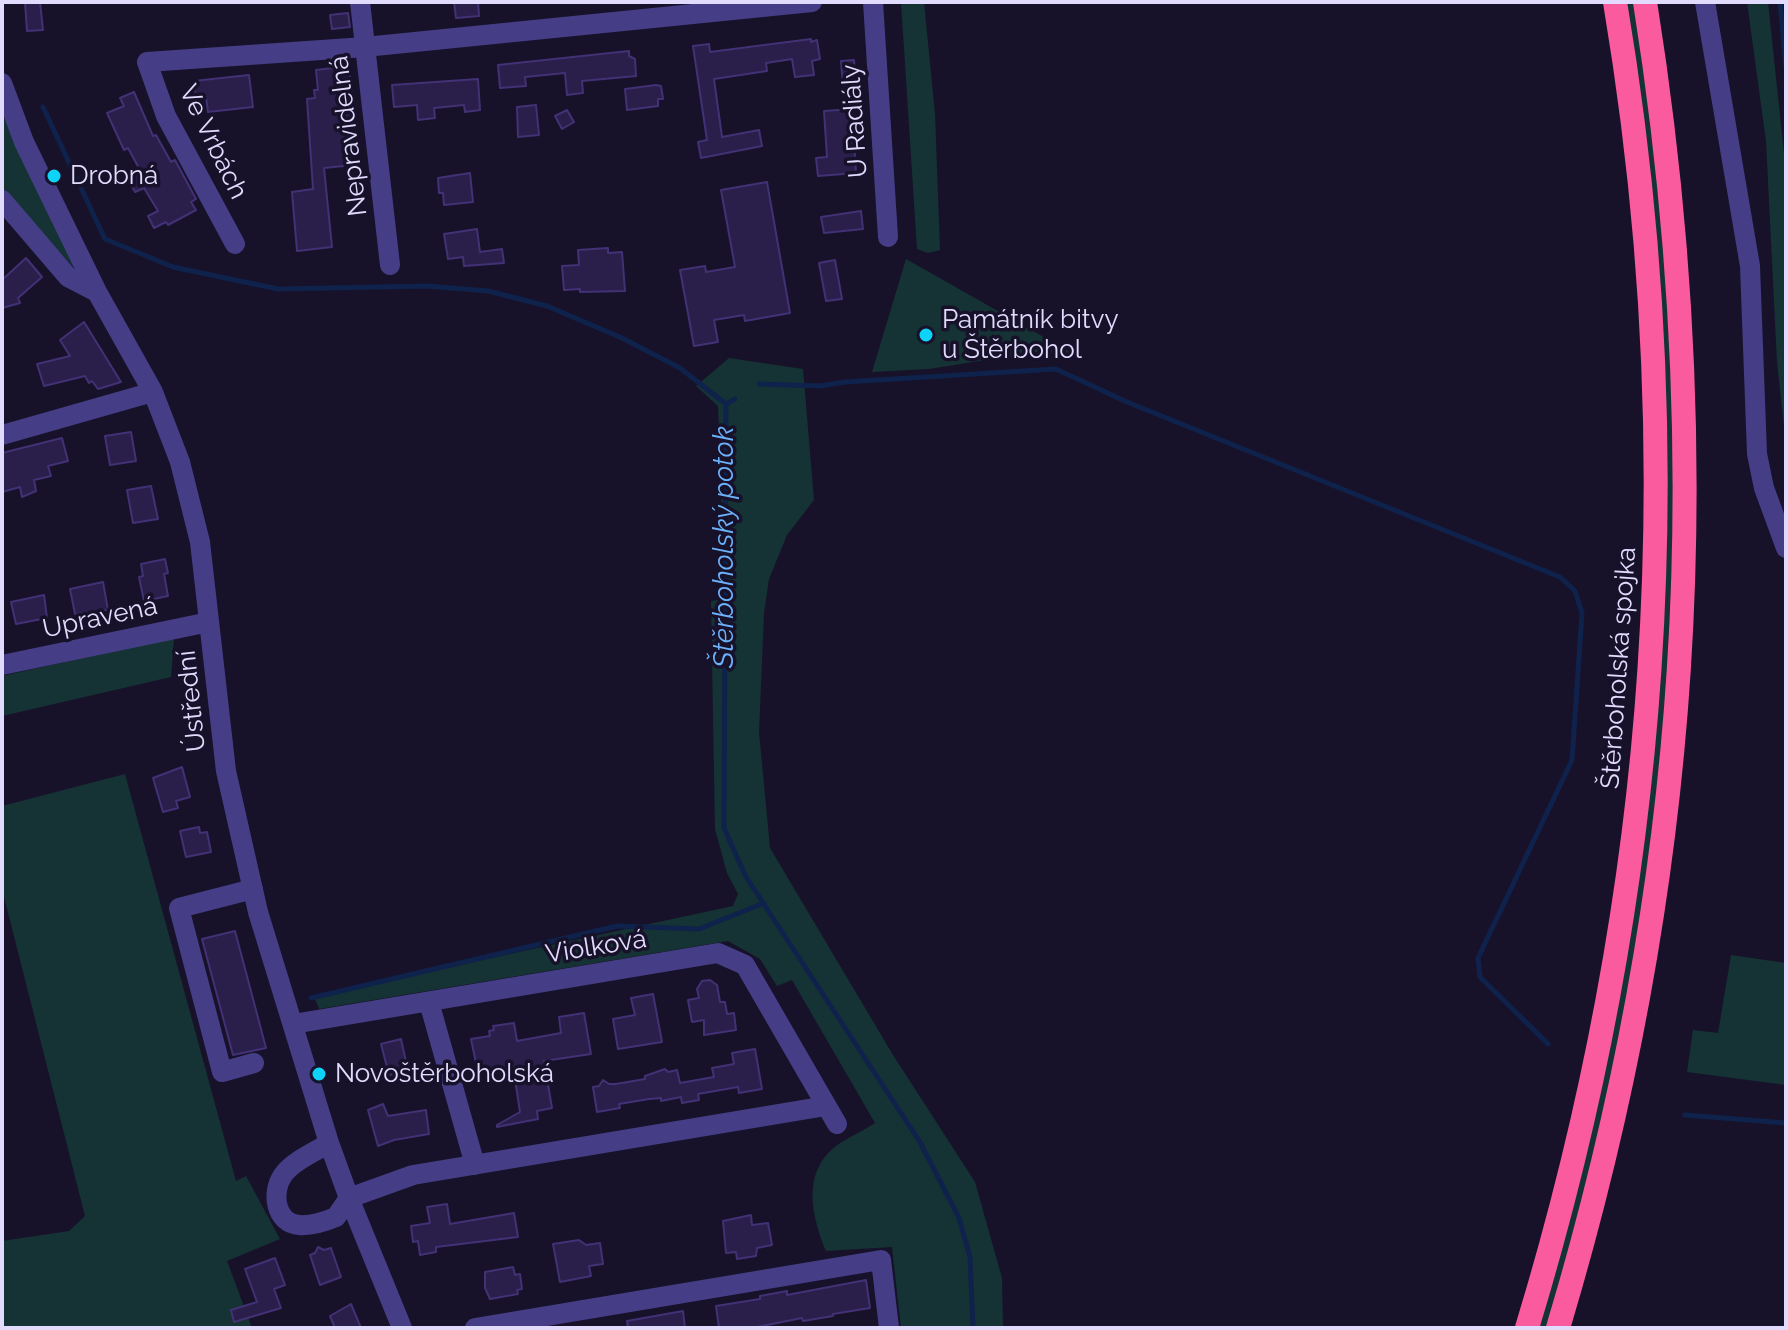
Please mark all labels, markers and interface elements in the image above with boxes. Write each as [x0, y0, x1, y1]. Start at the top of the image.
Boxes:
street label: Nepravidelná [324, 54, 374, 218]
street label: U Radiály [835, 63, 875, 179]
street label: Ve Vrbách [172, 80, 254, 204]
place label: Drobná [70, 160, 158, 192]
marker: Drobná [45, 167, 63, 185]
place label: Památník bitvy u Štěrbohol [942, 304, 1118, 366]
marker: Památník bitvy u Štěrbohol [917, 326, 935, 344]
water label: Štěrboholský potok [708, 426, 742, 668]
street label: Štěrboholská spojka [1595, 546, 1643, 790]
street label: Upravená [40, 591, 160, 645]
street label: Ústřední [171, 649, 213, 753]
street label: Violková [543, 924, 649, 970]
place label: Novoštěrboholská [335, 1058, 554, 1090]
marker: Novoštěrboholská [310, 1065, 328, 1083]

